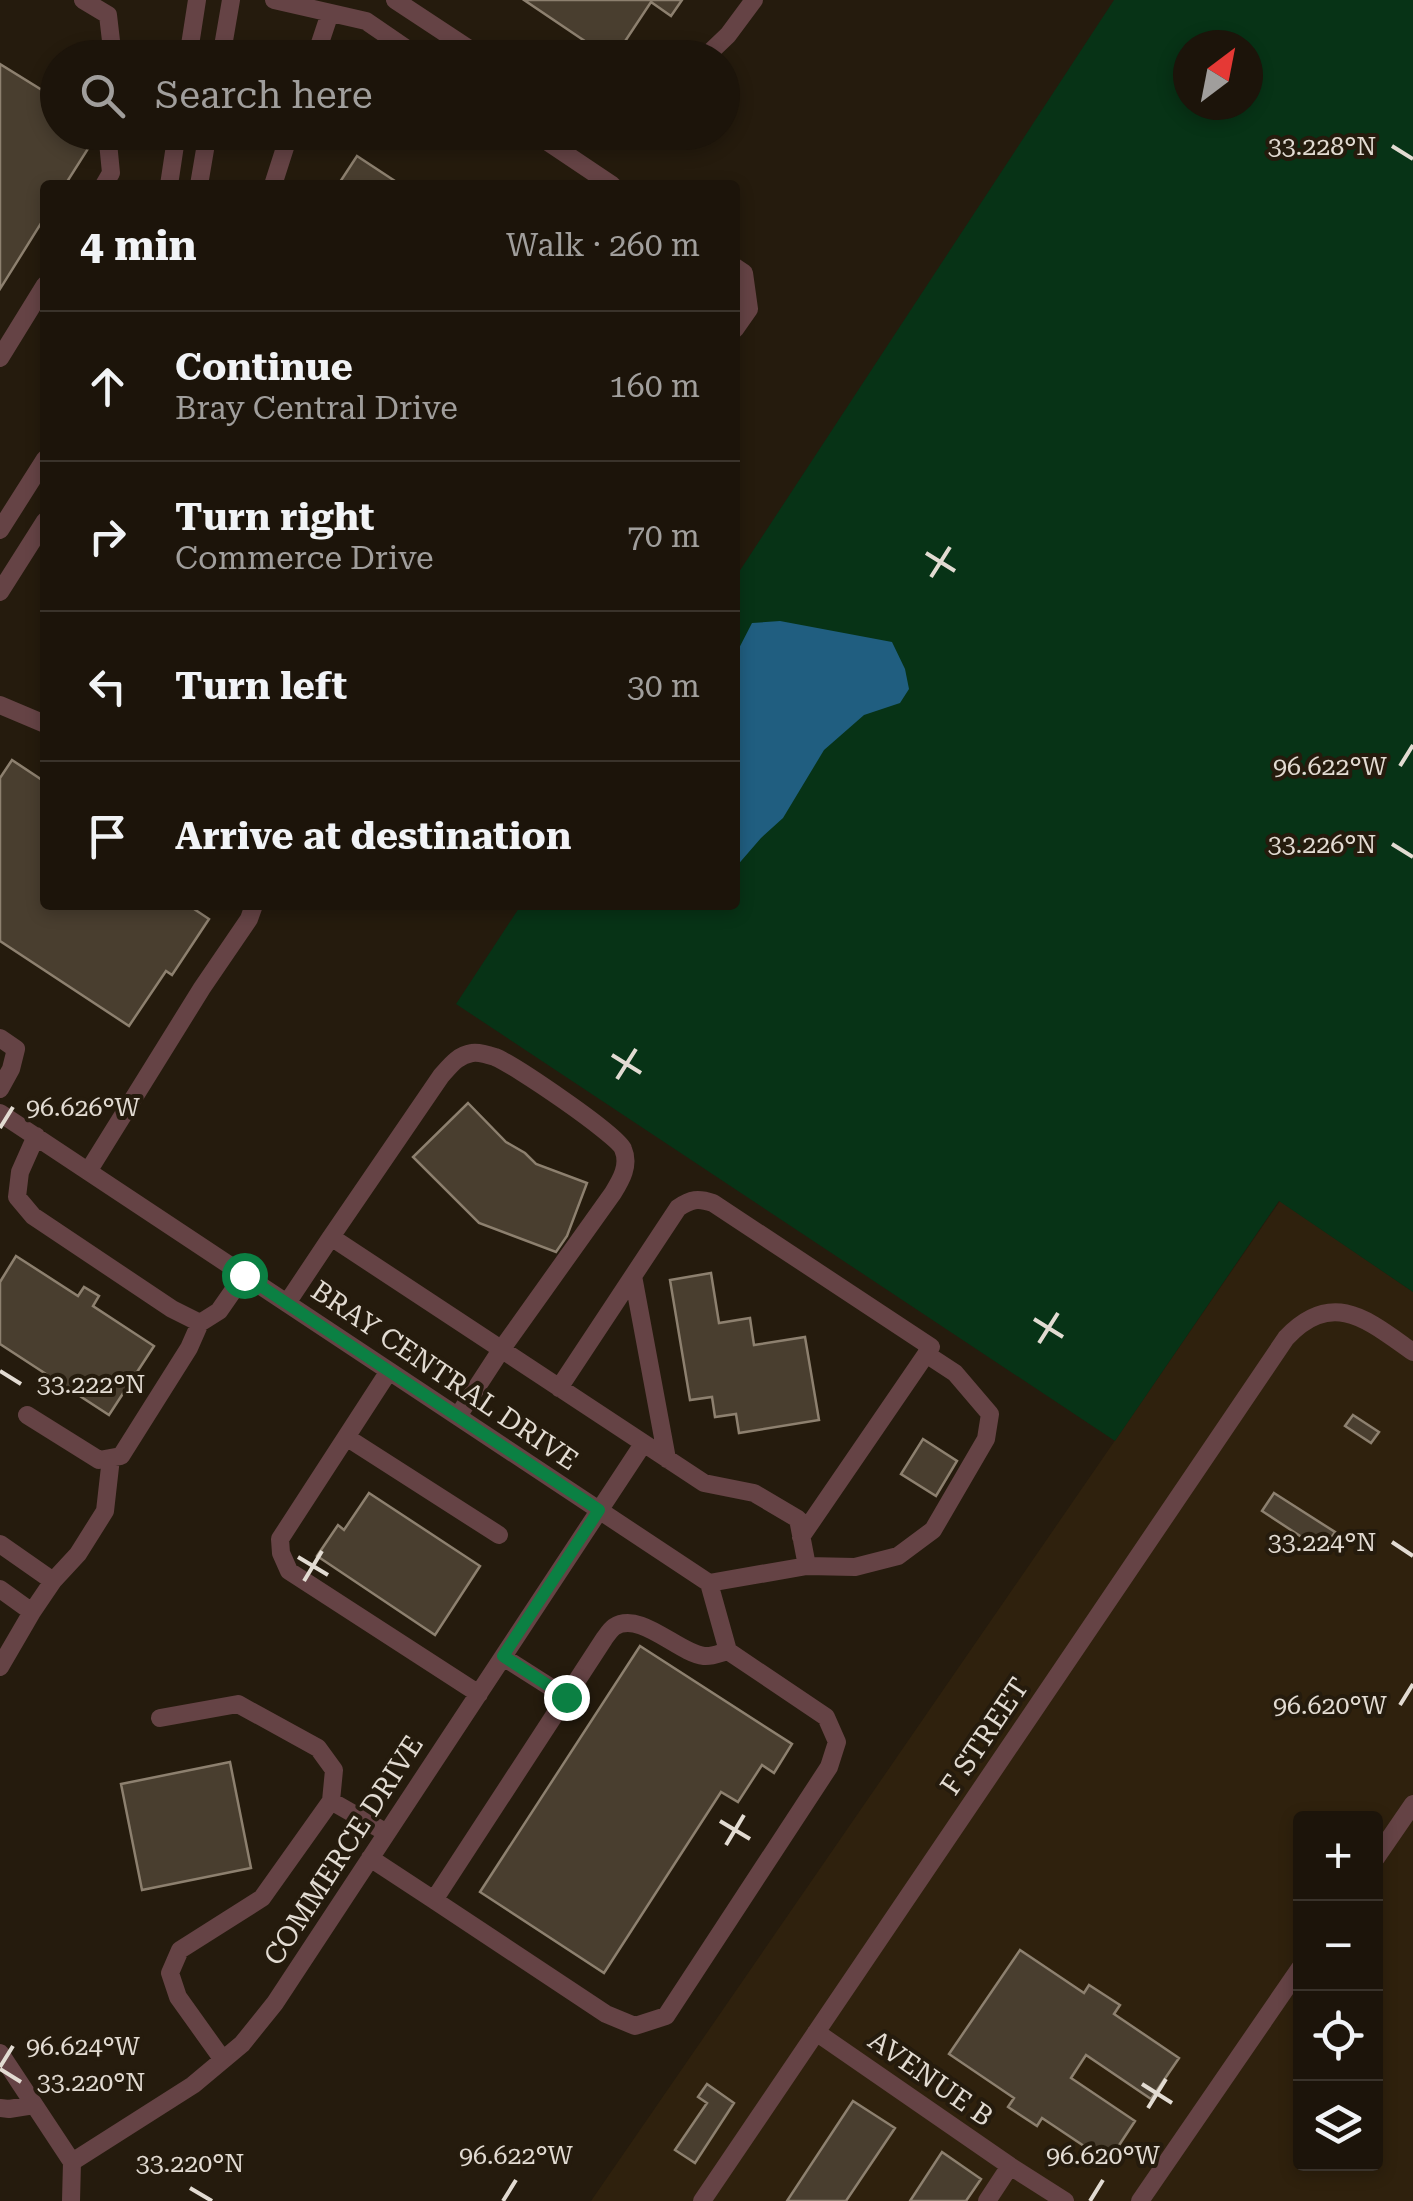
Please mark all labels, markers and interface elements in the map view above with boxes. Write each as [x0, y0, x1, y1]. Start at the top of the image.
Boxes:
north arrow [1173, 30, 1263, 120]
search box [40, 40, 740, 150]
icon: search [75, 68, 130, 123]
text: Search here [155, 73, 373, 117]
text: 33.228°N [1268, 132, 1376, 161]
text: 4 min [80, 221, 197, 270]
text: Walk · 260 m [506, 226, 700, 264]
text: Continue [175, 345, 353, 389]
icon: ahead [80, 359, 135, 414]
text: 160 m [609, 367, 700, 405]
text: Bray Central Drive [175, 389, 458, 427]
text: Turn right [175, 495, 374, 539]
icon: right [80, 509, 135, 564]
text: 70 m [627, 517, 700, 555]
text: Commerce Drive [175, 539, 434, 577]
icon: left [80, 659, 135, 714]
text: Turn left [175, 664, 347, 708]
text: 30 m [627, 667, 700, 705]
text: 96.622°W [1273, 752, 1388, 781]
icon: arrive [80, 809, 135, 864]
text: Arrive at destination [175, 814, 571, 858]
text: 33.226°N [1268, 830, 1376, 859]
text: 96.626°W [26, 1093, 141, 1122]
route start [222, 1253, 268, 1299]
street label: BRAY CENTRAL DRIVE [305, 1274, 584, 1477]
text: 33.222°N [37, 1370, 145, 1399]
text: 33.224°N [1268, 1528, 1376, 1557]
street label: F STREET [933, 1672, 1035, 1801]
route end [544, 1675, 590, 1721]
text: 96.620°W [1273, 1691, 1388, 1720]
street label: COMMERCE DRIVE [257, 1729, 430, 1971]
map controls [1293, 1811, 1383, 2171]
button: + [1293, 1811, 1383, 1901]
button: − [1293, 1901, 1383, 1991]
button: locate [1293, 1991, 1383, 2081]
street label: AVENUE B [862, 2024, 999, 2133]
text: 96.624°W [26, 2032, 141, 2061]
text: 33.220°N [37, 2068, 145, 2097]
button: layers [1293, 2081, 1383, 2171]
text: 96.622°W [459, 2141, 574, 2170]
text: 96.620°W [1046, 2141, 1161, 2170]
text: 33.220°N [136, 2149, 244, 2178]

